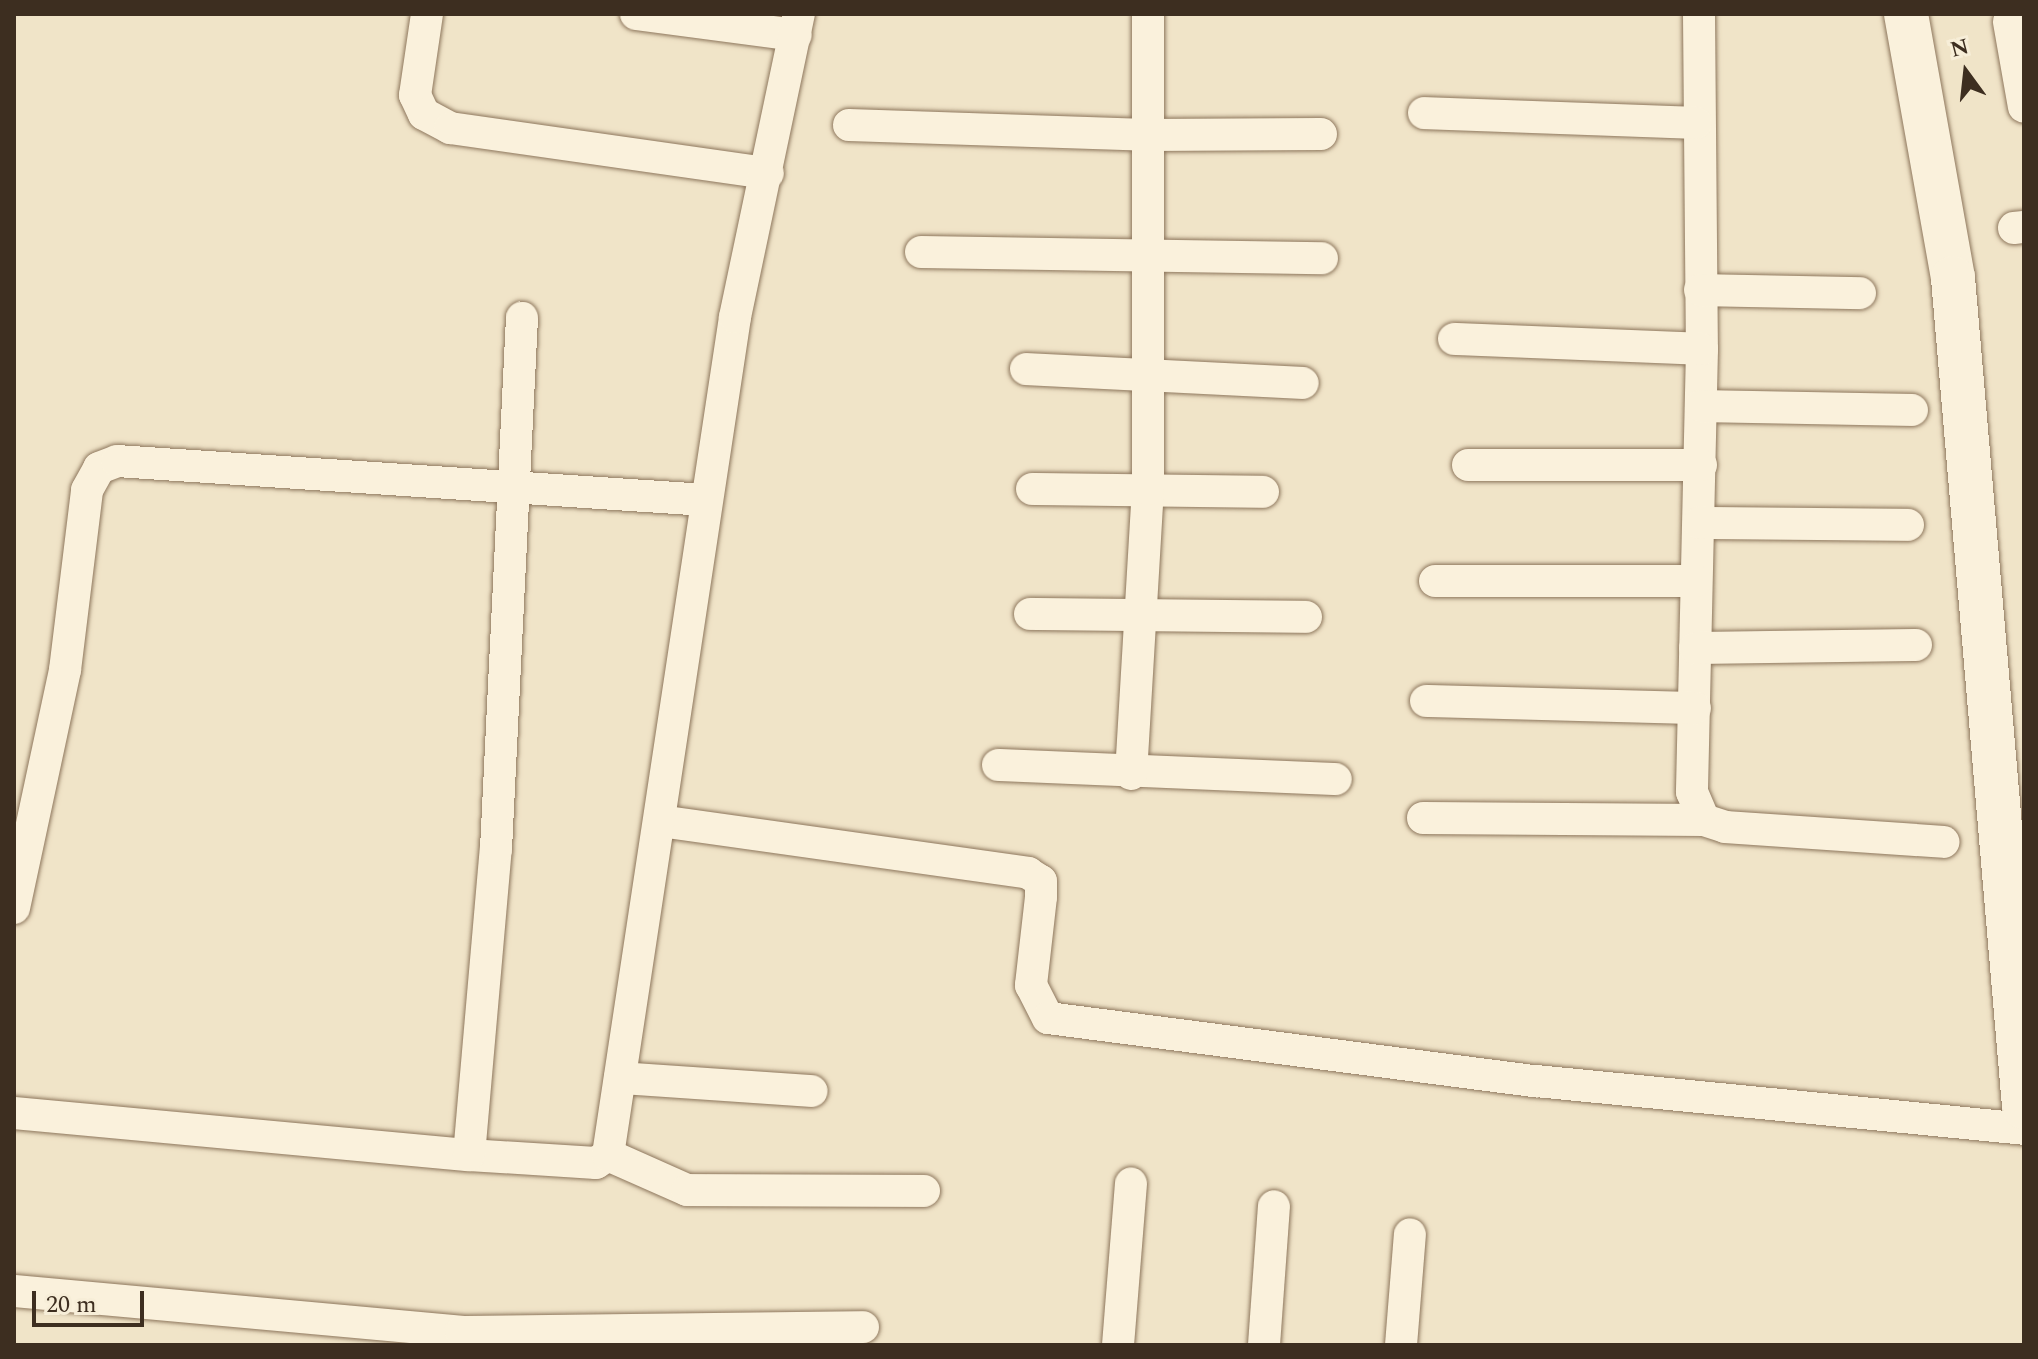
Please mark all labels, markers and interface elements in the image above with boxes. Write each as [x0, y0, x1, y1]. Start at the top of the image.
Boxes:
text: N [1947, 30, 1973, 67]
north arrow [1926, 32, 2006, 112]
scale bar [36, 1275, 148, 1325]
text: 20 m [46, 1287, 97, 1323]

